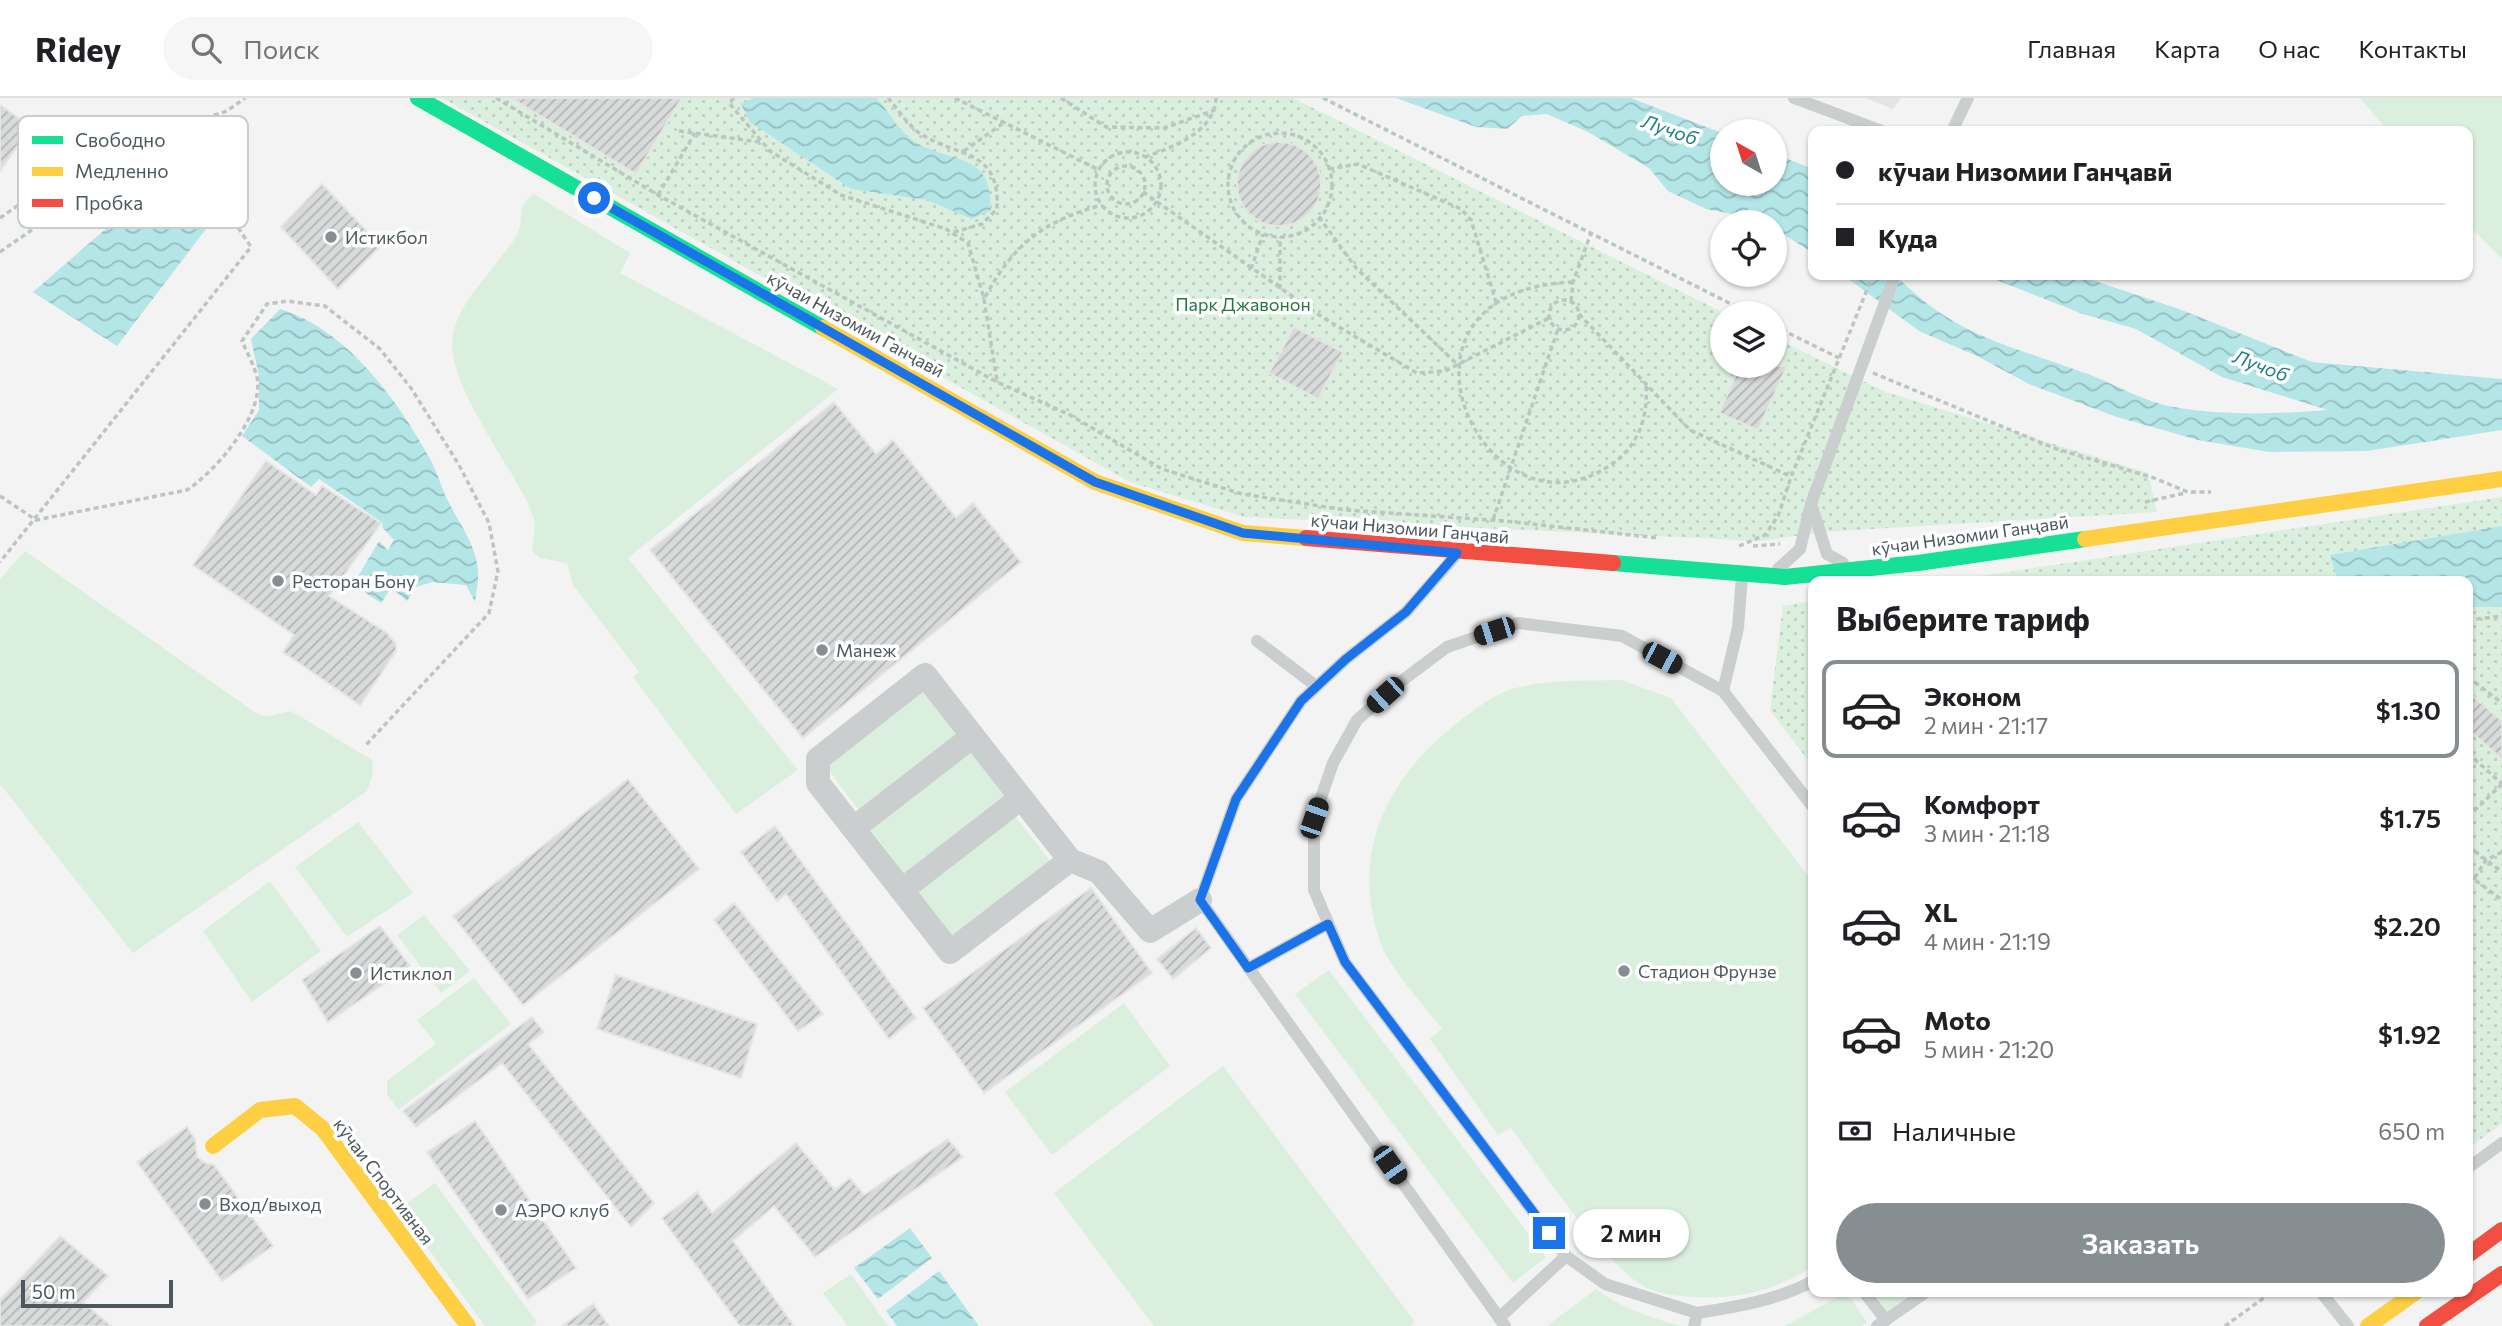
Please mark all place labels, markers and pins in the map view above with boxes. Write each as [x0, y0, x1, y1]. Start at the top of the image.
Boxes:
place label: Истикбол [345, 226, 428, 248]
marker: Истикбол [323, 229, 339, 245]
place label: Ресторан Бону [292, 570, 416, 592]
marker: Ресторан Бону [270, 573, 286, 589]
place label: Манеж [836, 639, 896, 661]
marker: Манеж [814, 642, 830, 658]
place label: Стадион Фрунзе [1638, 960, 1777, 982]
place label: Истиклол [370, 962, 452, 984]
marker: Стадион Фрунзе [1616, 963, 1632, 979]
marker: Истиклол [348, 965, 364, 981]
place label: Вход/выход [219, 1193, 322, 1215]
marker: Вход/выход [197, 1196, 213, 1212]
place label: АЭРО клуб [515, 1199, 610, 1221]
marker: АЭРО клуб [493, 1202, 509, 1218]

